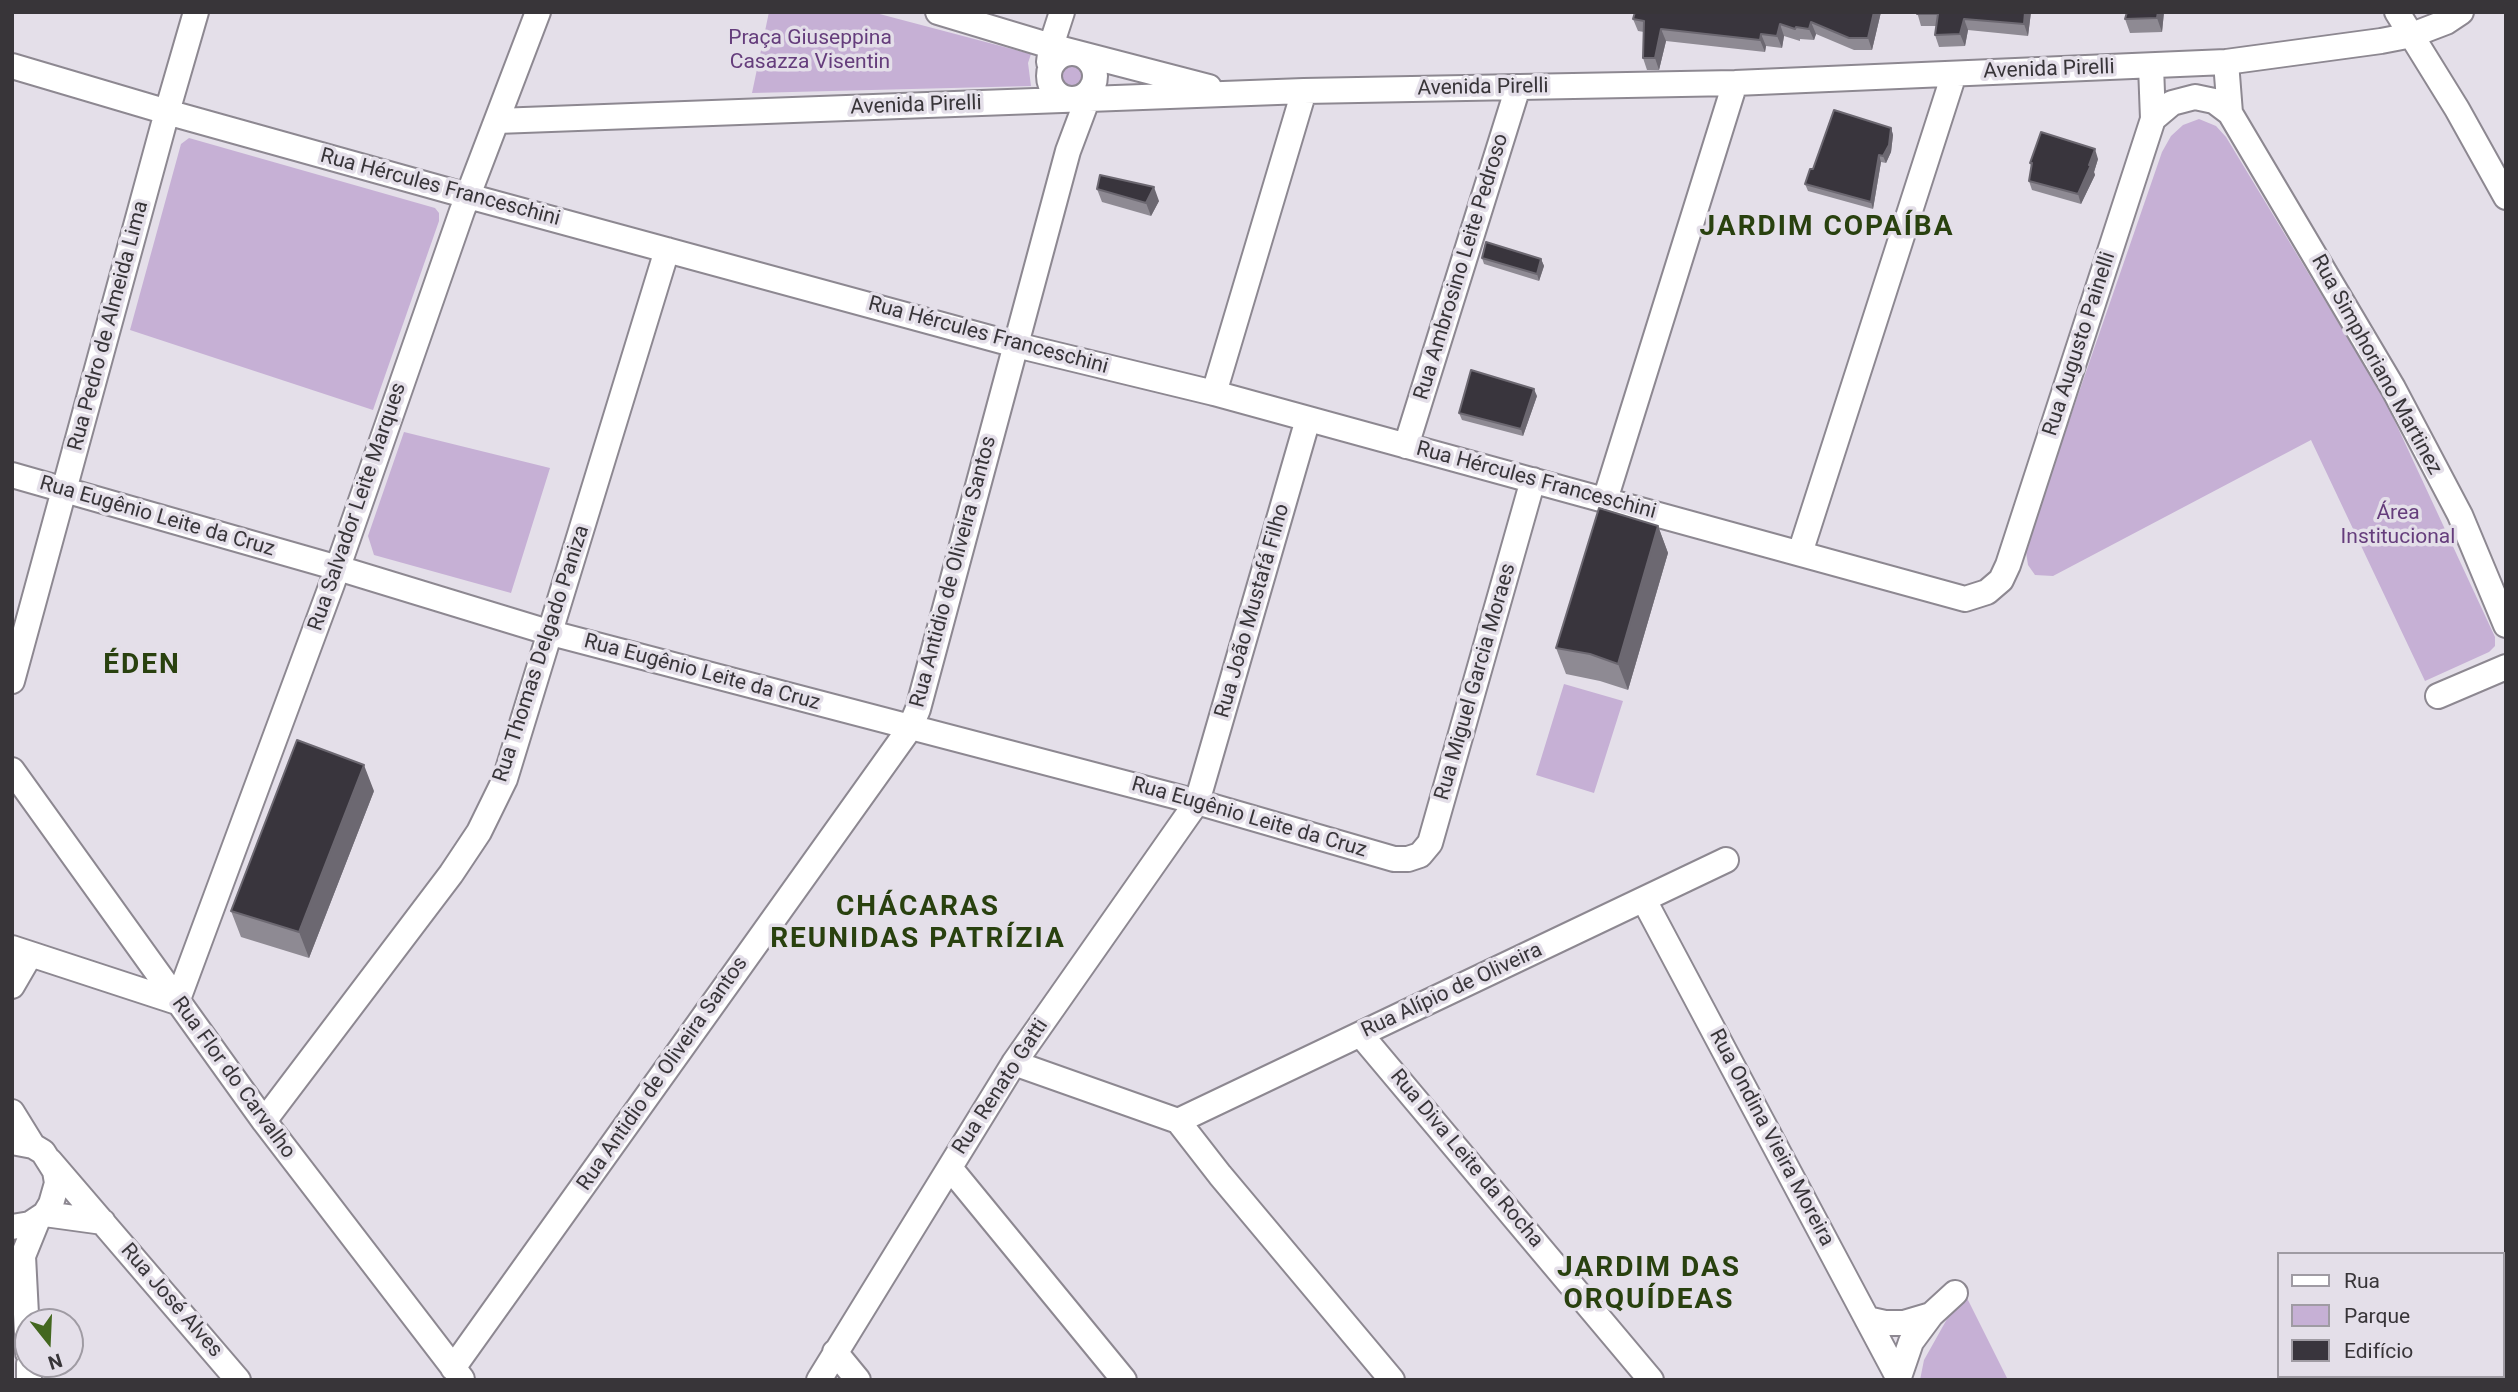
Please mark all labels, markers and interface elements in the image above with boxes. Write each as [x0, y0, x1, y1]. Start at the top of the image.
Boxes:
park label: Praça Giuseppina Casazza Visentin [728, 26, 892, 76]
street label: Avenida Pirelli [1983, 55, 2115, 85]
street label: Avenida Pirelli [1417, 74, 1549, 102]
street label: Avenida Pirelli [850, 91, 982, 121]
street label: Rua Ambrosino Leite Pedroso [1409, 131, 1515, 403]
street label: Rua Hércules Franceschini [317, 144, 563, 232]
street label: Rua Pedro de Almeida Lima [63, 198, 155, 454]
district label: JARDIM COPAÍBA [1701, 211, 1953, 245]
street label: Rua Augusto Painelli [2038, 249, 2122, 439]
street label: Rua Simphoriano Martinez [2305, 251, 2447, 479]
street label: Rua Hércules Franceschini [865, 292, 1111, 380]
street label: Rua Salvador Leite Marques [304, 380, 412, 634]
street label: Rua Antidio de Oliveira Santos [906, 434, 1002, 710]
street label: Rua Hércules Franceschini [1413, 437, 1659, 525]
street label: Rua Eugênio Leite da Cruz [37, 471, 277, 563]
street label: Rua João Mustafá Filho [1210, 501, 1296, 721]
park label: Área Institucional [2341, 501, 2455, 551]
street label: Rua Thomas Delgado Paniza [489, 522, 595, 786]
street label: Rua Miguel Garcia Moraes [1430, 561, 1522, 803]
street label: Rua Eugênio Leite da Cruz [581, 629, 823, 717]
district label: ÉDEN [104, 649, 180, 683]
street label: Rua Eugênio Leite da Cruz [1129, 772, 1369, 864]
district label: CHÁCARAS REUNIDAS PATRÍZIA [772, 891, 1064, 957]
street label: Rua Alípio de Oliveira [1358, 938, 1546, 1044]
street label: Rua Antidio de Oliveira Santos [572, 952, 754, 1196]
street label: Rua Flor do Carvalho [166, 992, 300, 1164]
street label: Rua Renato Gatti [948, 1014, 1054, 1160]
street label: Rua Ondina Vieira Moreira [1703, 1025, 1839, 1251]
street label: Rua Diva Leite da Rocha [1384, 1065, 1548, 1253]
street label: Rua José Alves [115, 1239, 227, 1363]
district label: JARDIM DAS ORQUÍDEAS [1558, 1252, 1740, 1318]
legend [2276, 1252, 2504, 1378]
text: Rua [2344, 1269, 2380, 1293]
text: Parque [2344, 1304, 2410, 1328]
north arrow [14, 1308, 84, 1378]
text: Edifício [2344, 1339, 2413, 1363]
text: N [45, 1349, 65, 1375]

